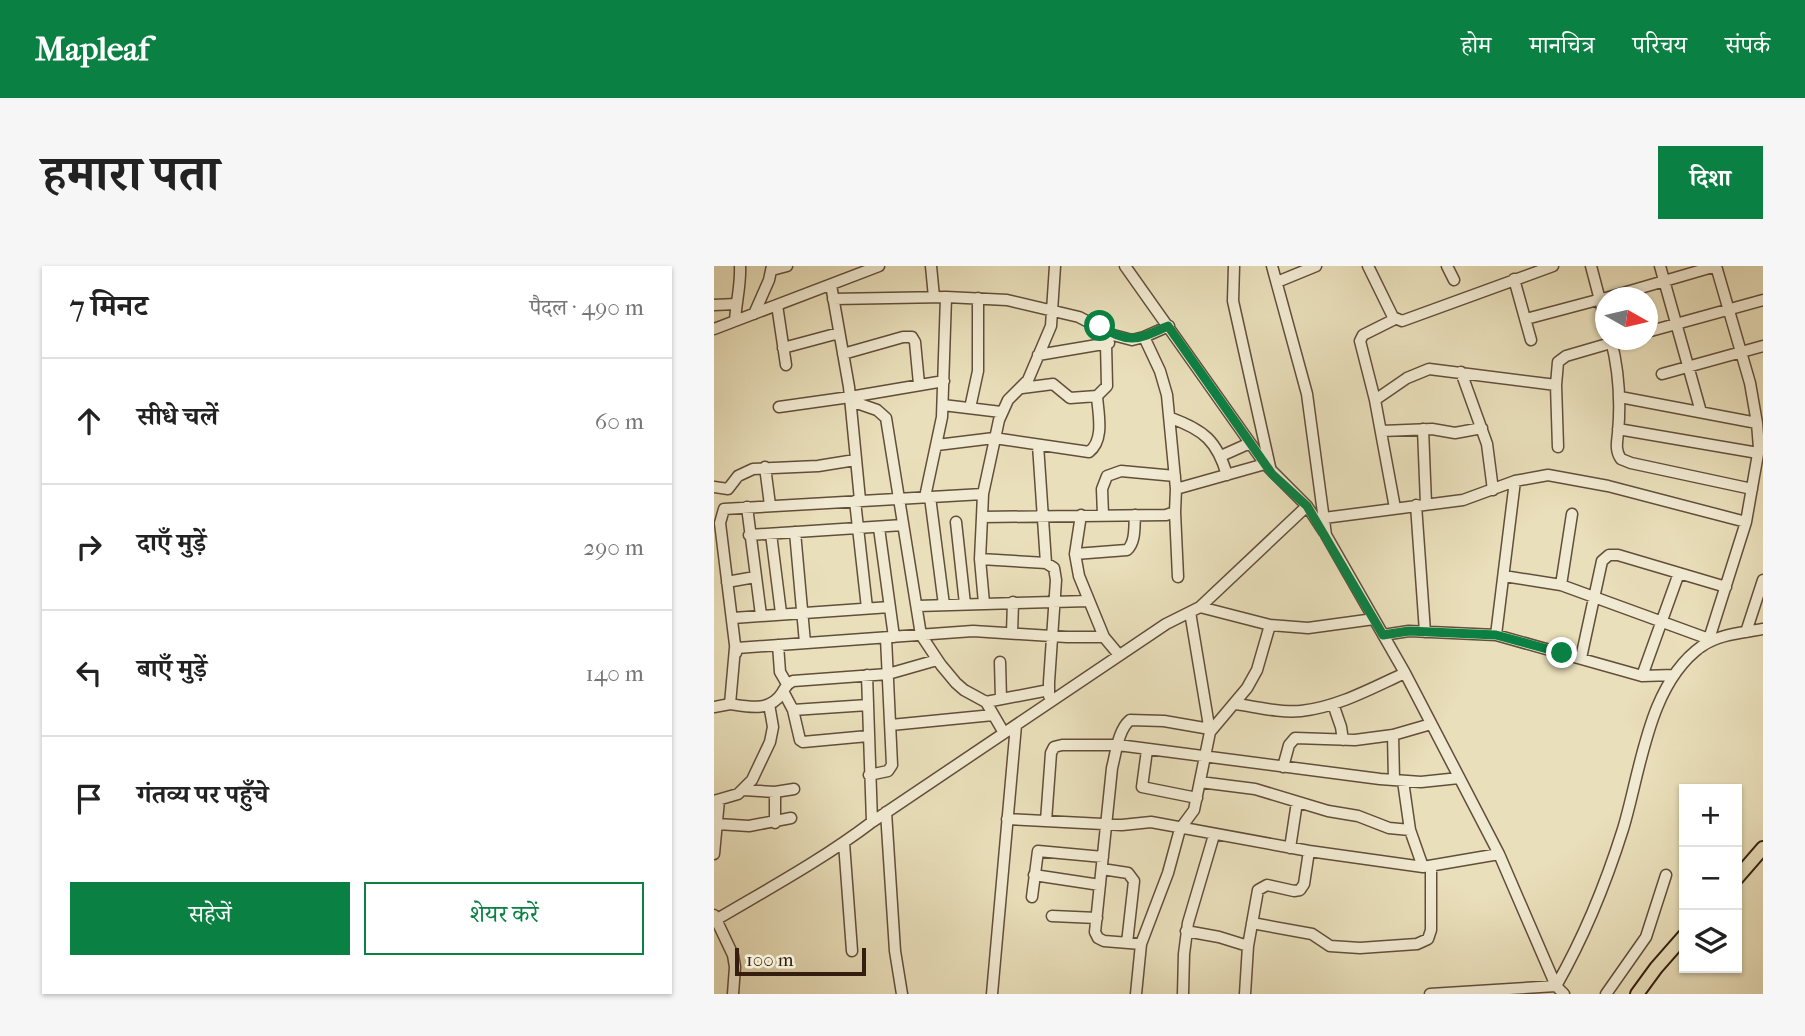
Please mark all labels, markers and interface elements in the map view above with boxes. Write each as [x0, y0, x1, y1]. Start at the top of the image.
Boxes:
text: Mapleaf [35, 30, 149, 69]
text: होम [1461, 31, 1491, 59]
text: मानचित्र [1529, 31, 1595, 59]
text: परिचय [1633, 31, 1687, 59]
text: संपर्क [1725, 31, 1770, 59]
text: हमारा पता [42, 145, 219, 203]
button: दिशा [1658, 146, 1763, 219]
north arrow [1595, 287, 1658, 350]
text: 7 मिनट [70, 289, 148, 324]
text: पैदल · 490 m [529, 294, 644, 321]
route start [1084, 310, 1115, 341]
text: सीधे चलें [137, 401, 218, 432]
icon: ahead [70, 402, 108, 440]
text: 60 m [595, 408, 644, 435]
text: दाएँ मुड़ें [137, 527, 206, 558]
icon: right [70, 528, 108, 566]
text: 290 m [583, 534, 644, 561]
route end [1546, 637, 1577, 668]
text: बाएँ मुड़ें [137, 653, 207, 684]
icon: left [70, 654, 108, 692]
text: 140 m [585, 660, 644, 687]
text: गंतव्य पर पहुँचे [137, 779, 268, 810]
icon: arrive [70, 780, 108, 818]
map controls [1679, 784, 1742, 973]
button: + [1679, 784, 1742, 847]
button: − [1679, 847, 1742, 910]
button: सहेजें [70, 882, 350, 955]
button: शेयर करें [364, 882, 644, 955]
button: layers [1679, 910, 1742, 973]
scale bar [735, 945, 866, 977]
text: 100 m [746, 949, 794, 971]

